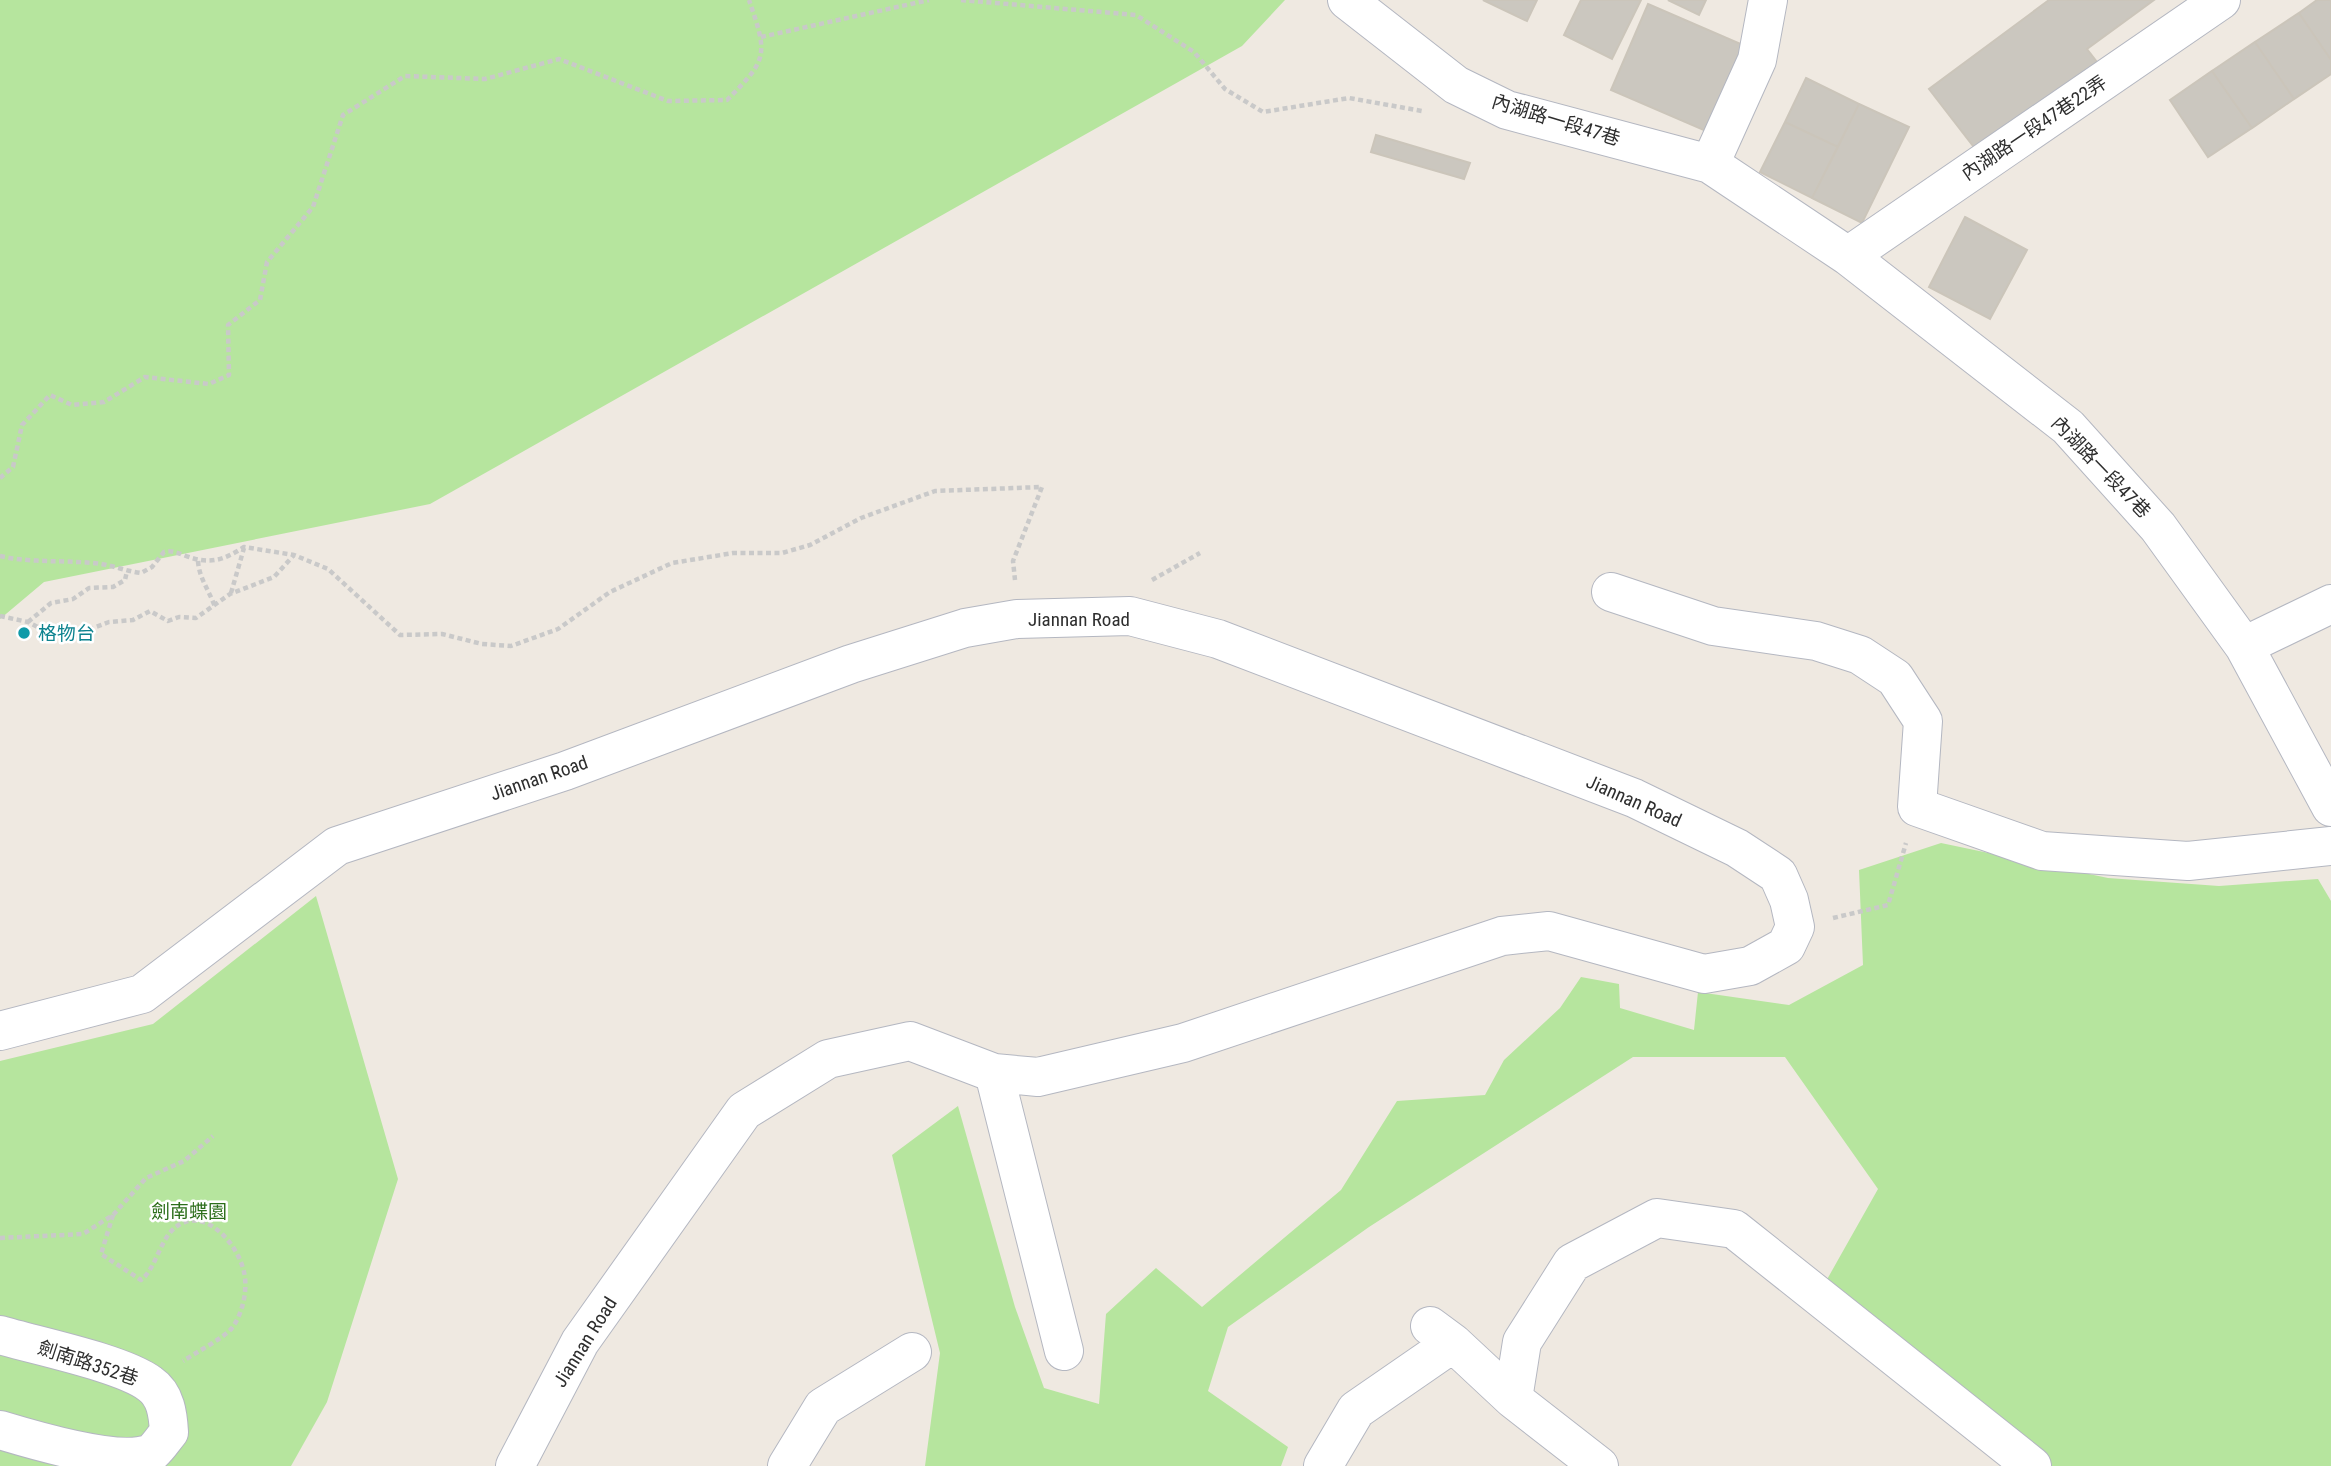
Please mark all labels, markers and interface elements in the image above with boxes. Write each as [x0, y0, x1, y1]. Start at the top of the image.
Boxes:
street label: 內湖路一段47巷22弄 [1957, 71, 2111, 185]
street label: 內湖路一段47巷 [1489, 90, 1623, 150]
street label: 內湖路一段47巷 [2047, 411, 2155, 523]
street label: Jiannan Road [1028, 608, 1130, 631]
place label: 格物台 [38, 622, 95, 645]
marker: 格物台 [16, 625, 32, 641]
street label: Jiannan Road [487, 751, 591, 805]
street label: Jiannan Road [1583, 770, 1685, 832]
park label: 劍南蝶園 [151, 1200, 227, 1223]
street label: Jiannan Road [548, 1293, 622, 1391]
street label: 劍南路352巷 [35, 1336, 141, 1390]

